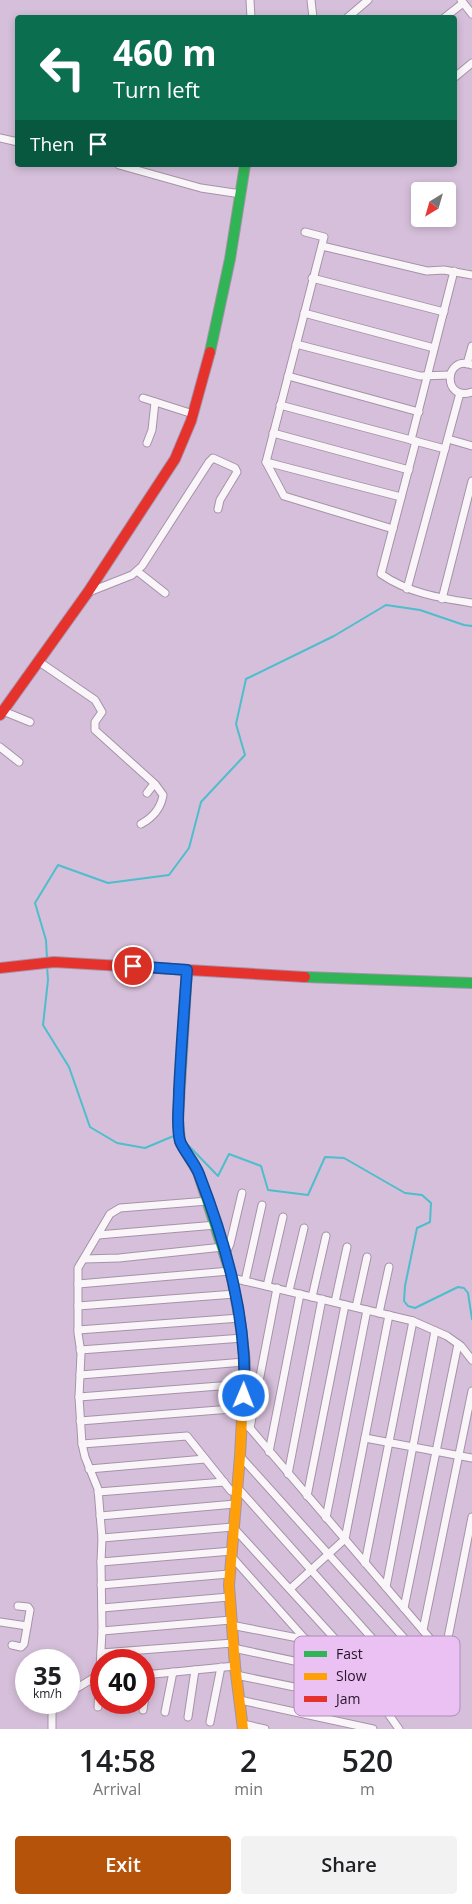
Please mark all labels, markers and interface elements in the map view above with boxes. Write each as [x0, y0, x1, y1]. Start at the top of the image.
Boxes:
text: 460 m [113, 29, 217, 76]
icon: left [30, 35, 95, 100]
text: Turn left [113, 74, 200, 104]
icon: arrive [84, 130, 112, 158]
text: Then [30, 131, 74, 157]
north arrow [411, 182, 456, 228]
map controls [411, 182, 456, 227]
pin [112, 945, 154, 987]
icon: arrive [119, 952, 147, 980]
position arrow [217, 1369, 269, 1421]
legend [294, 1636, 460, 1716]
text: Fast [336, 1644, 363, 1663]
speed limit sign: 40 [90, 1649, 155, 1714]
text: 35 [33, 1658, 62, 1692]
text: Slow [336, 1666, 367, 1685]
text: km/h [33, 1685, 62, 1702]
text: Jam [334, 1689, 361, 1708]
text: 14:58 [79, 1740, 156, 1781]
text: 2 [240, 1740, 257, 1781]
text: 520 [342, 1740, 393, 1781]
text: Arrival [93, 1778, 141, 1800]
text: min [234, 1778, 263, 1800]
text: m [360, 1778, 375, 1800]
button: Exit [15, 1836, 231, 1894]
button: Share [241, 1836, 457, 1894]

